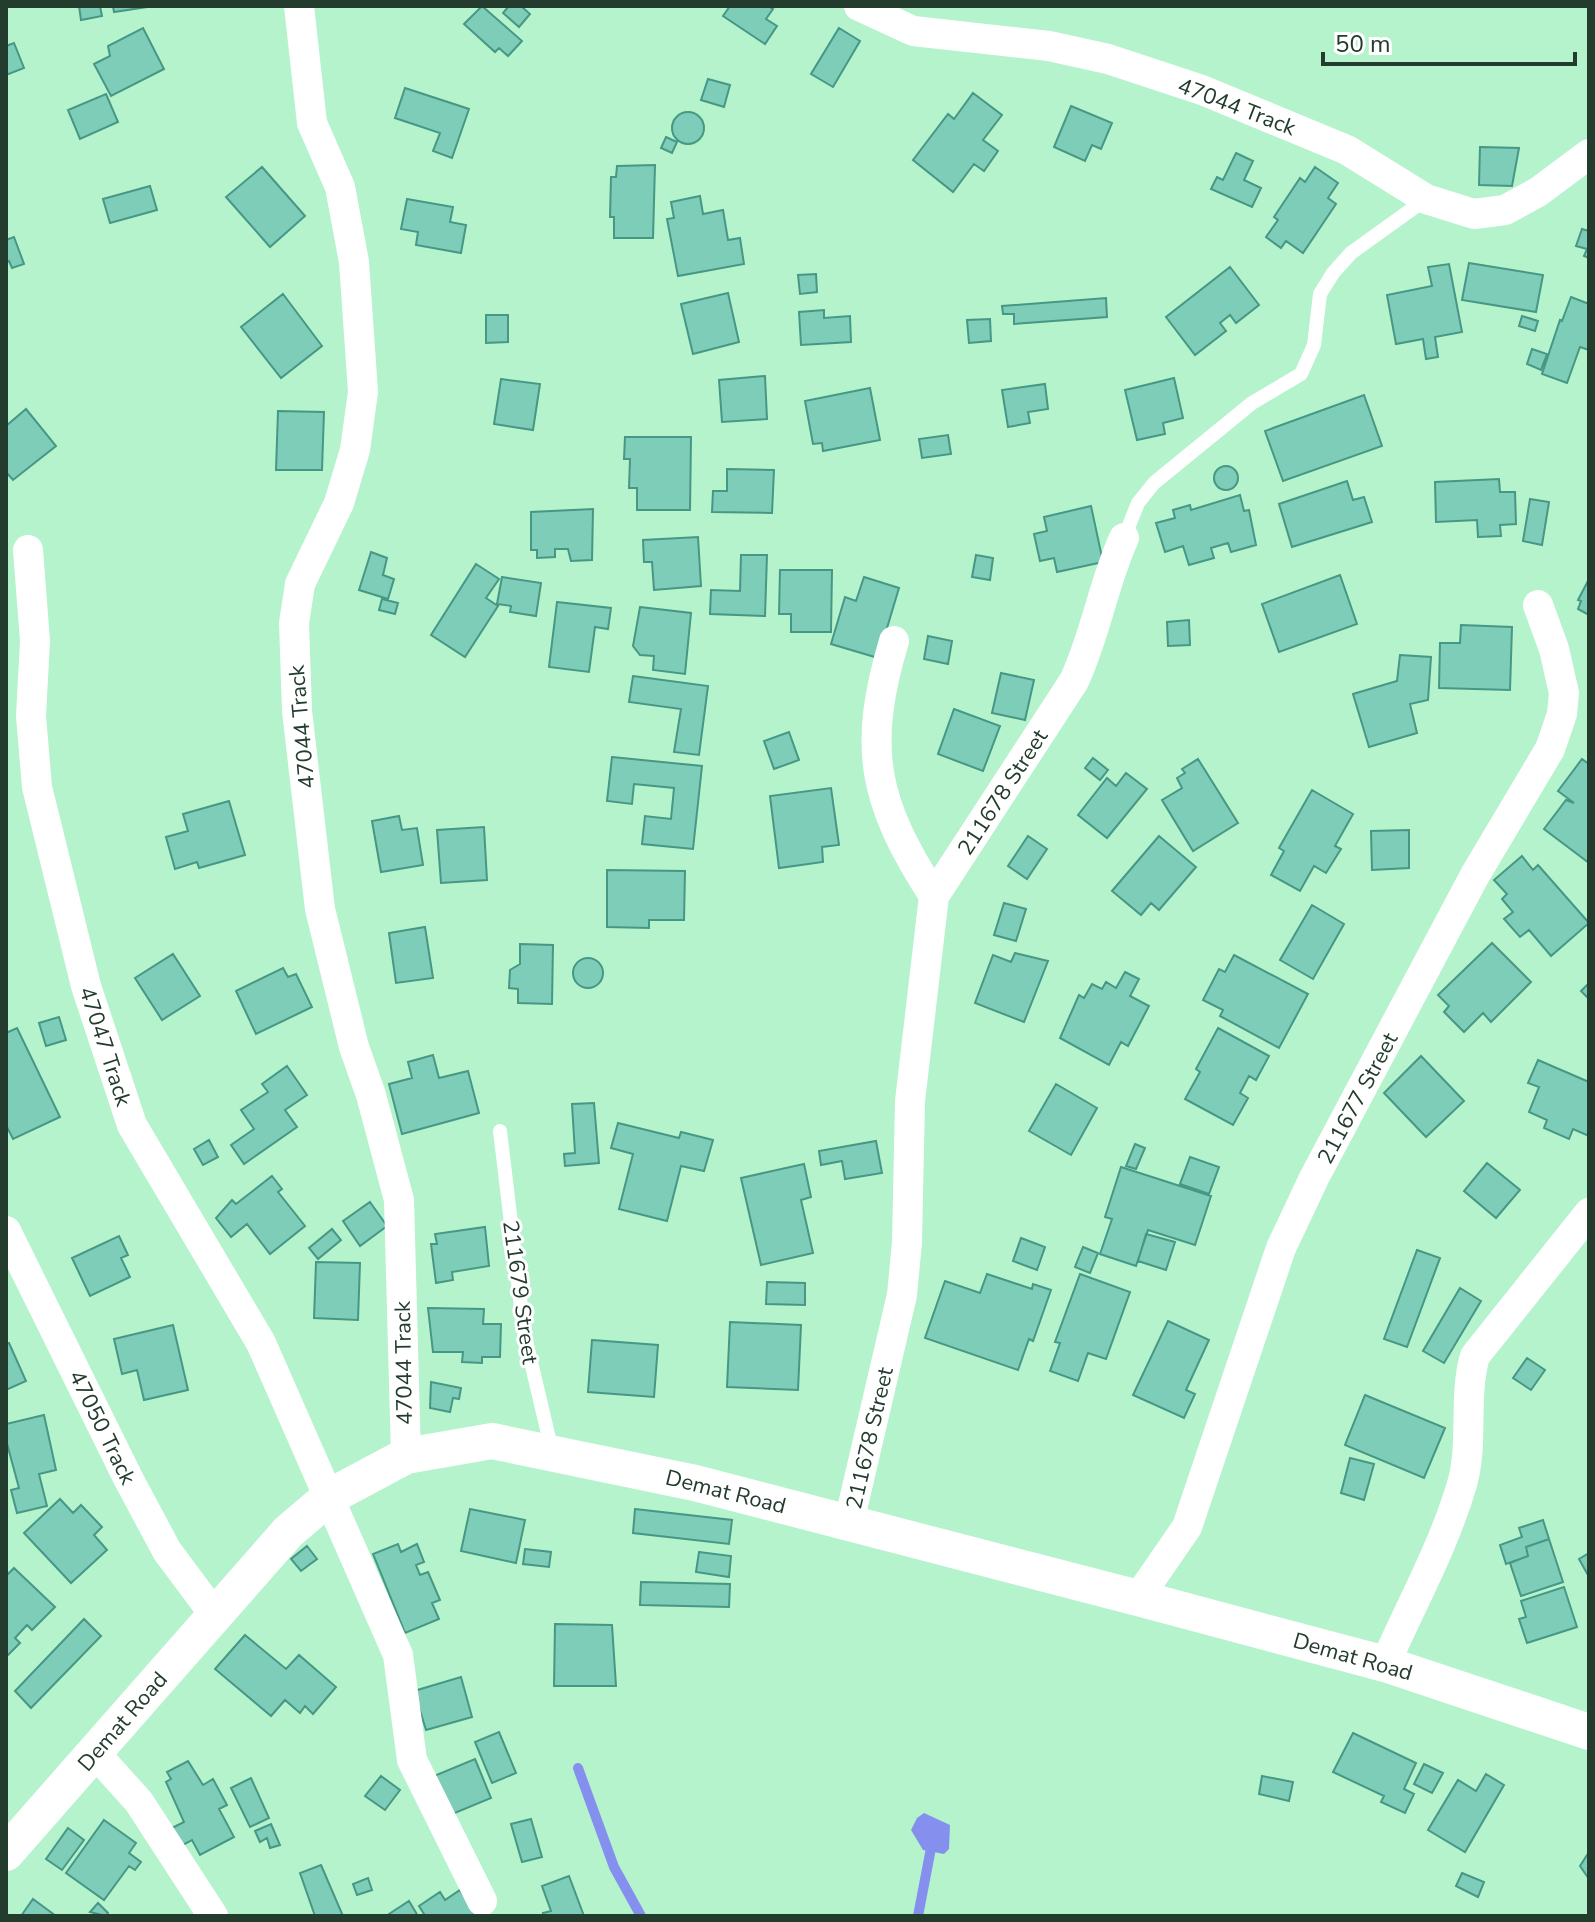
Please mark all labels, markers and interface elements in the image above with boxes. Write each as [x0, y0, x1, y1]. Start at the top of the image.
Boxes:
scale bar [1323, 16, 1575, 66]
text: 50 m [1335, 28, 1391, 60]
street label: 47044 Track [1173, 71, 1301, 143]
street label: 47044 Track [282, 663, 322, 790]
street label: 211678 Street [951, 723, 1055, 861]
street label: 47047 Track [72, 983, 139, 1111]
street label: 211677 Street [1311, 1027, 1405, 1169]
street label: 211679 Street [495, 1218, 545, 1366]
street label: 47044 Track [388, 1300, 420, 1425]
street label: 211678 Street [839, 1364, 901, 1512]
street label: 47050 Track [61, 1365, 143, 1491]
street label: Demat Road [662, 1463, 789, 1521]
street label: Demat Road [1289, 1626, 1416, 1688]
street label: Demat Road [71, 1665, 174, 1778]

